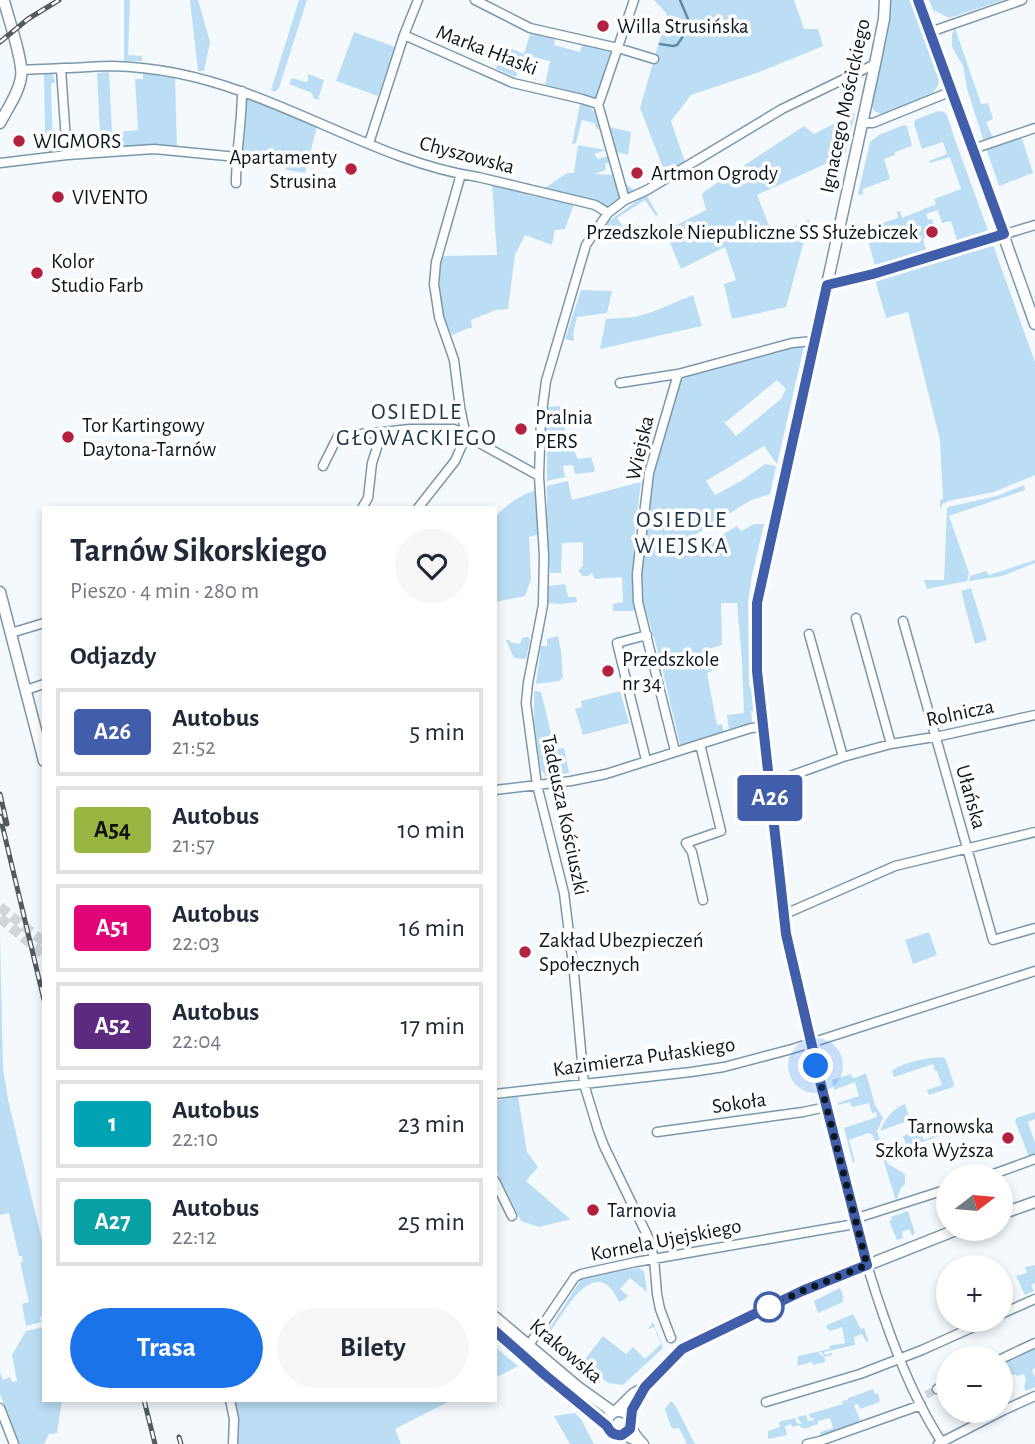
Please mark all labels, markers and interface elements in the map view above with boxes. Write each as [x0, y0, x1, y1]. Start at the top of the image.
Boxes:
place label: Willa Strusińska [617, 16, 749, 37]
street label: Ignacego Mościckiego [816, 17, 874, 195]
marker: Willa Strusińska [595, 18, 611, 34]
street label: Marka Hłaski [433, 21, 541, 79]
place label: WIGMORS [33, 131, 121, 152]
street label: Chyszowska [417, 132, 517, 178]
marker: WIGMORS [11, 133, 27, 149]
place label: Apartamenty Strusina [229, 147, 337, 192]
marker: Apartamenty Strusina [343, 161, 359, 177]
place label: Artmon Ogrody [651, 163, 778, 184]
marker: Artmon Ogrody [629, 165, 645, 181]
place label: VIVENTO [72, 187, 148, 208]
marker: VIVENTO [50, 189, 66, 205]
place label: Przedszkole Niepubliczne SS Służebiczek [586, 222, 918, 243]
marker: Przedszkole Niepubliczne SS Służebiczek [924, 224, 940, 240]
place label: Kolor Studio Farb [51, 251, 144, 296]
marker: Kolor Studio Farb [29, 265, 45, 281]
district label: OSIEDLE GŁOWACKIEGO [336, 401, 498, 450]
place label: Pralnia PERS [535, 407, 593, 452]
street label: Wiejska [622, 413, 658, 482]
place label: Tor Kartingowy Daytona-Tarnów [82, 415, 216, 460]
marker: Pralnia PERS [513, 421, 529, 437]
marker: Tor Kartingowy Daytona-Tarnów [60, 429, 76, 445]
district label: OSIEDLE WIEJSKA [634, 509, 730, 558]
button: heart [395, 529, 469, 603]
text: Tarnów Sikorskiego [70, 535, 327, 568]
text: Pieszo · 4 min · 280 m [70, 580, 259, 603]
text: Odjazdy [70, 643, 156, 669]
place label: Przedszkole nr 34 [622, 649, 719, 694]
marker: Przedszkole nr 34 [600, 663, 616, 679]
street label: Rolnicza [924, 696, 996, 730]
text: Autobus [172, 705, 259, 731]
text: 5 min [409, 719, 465, 745]
text: A26 [94, 720, 131, 744]
street label: Tadeusza Kościuszki [538, 733, 592, 897]
text: 21:52 [172, 736, 216, 759]
street label: Ułańska [952, 763, 990, 832]
line badge: A26 [730, 775, 810, 821]
text: A26 [751, 786, 789, 810]
text: Autobus [172, 803, 259, 829]
text: 10 min [398, 817, 465, 843]
text: A54 [94, 818, 131, 842]
text: 21:57 [172, 834, 215, 857]
text: Autobus [172, 901, 259, 927]
text: 16 min [399, 915, 465, 941]
text: A51 [96, 916, 129, 940]
place label: Zakład Ubezpieczeń Społecznych [539, 930, 704, 975]
text: 22:03 [172, 932, 220, 955]
marker: Zakład Ubezpieczeń Społecznych [517, 944, 533, 960]
text: Autobus [172, 999, 259, 1025]
text: 17 min [400, 1013, 465, 1039]
text: A52 [94, 1014, 131, 1038]
text: 22:04 [172, 1030, 221, 1053]
street label: Kazimierza Pułaskiego [552, 1034, 736, 1080]
your location [798, 1048, 833, 1083]
street label: Sokoła [711, 1089, 768, 1117]
text: Autobus [172, 1097, 259, 1123]
text: 23 min [398, 1111, 465, 1137]
text: 1 [108, 1112, 117, 1136]
place label: Tarnowska Szkoła Wyższa [875, 1116, 994, 1161]
text: 22:10 [172, 1128, 218, 1151]
marker: Tarnowska Szkoła Wyższa [1000, 1130, 1016, 1146]
north arrow [936, 1164, 1013, 1241]
map controls [936, 1164, 1013, 1423]
text: Autobus [172, 1195, 259, 1221]
place label: Tarnovia [607, 1200, 677, 1221]
marker: Tarnovia [585, 1202, 601, 1218]
text: 25 min [398, 1209, 465, 1235]
text: A27 [94, 1210, 131, 1234]
street label: Kornela Ujejskiego [589, 1215, 743, 1265]
text: 22:12 [172, 1226, 217, 1249]
button: + [936, 1255, 1013, 1332]
unlabelled marker [754, 1292, 784, 1322]
button: Trasa [70, 1308, 263, 1388]
button: Bilety [277, 1308, 469, 1388]
street label: Krakowska [526, 1315, 607, 1387]
button: − [936, 1346, 1013, 1423]

